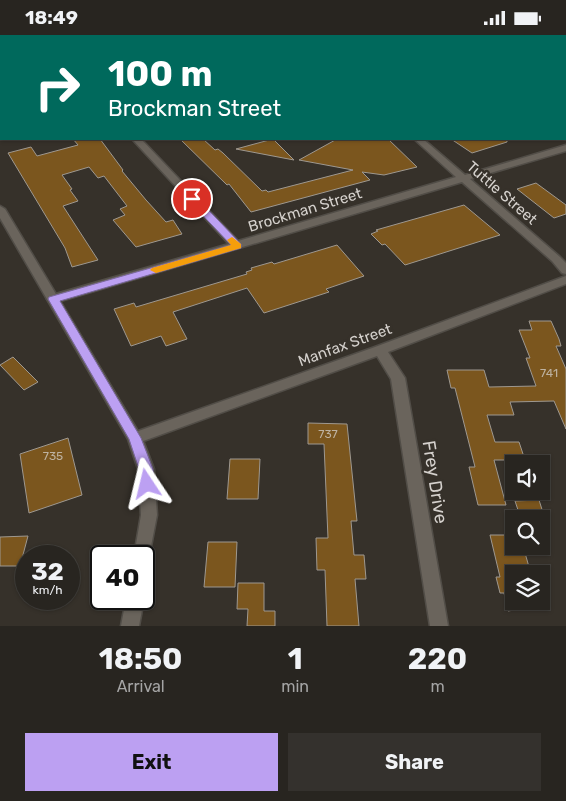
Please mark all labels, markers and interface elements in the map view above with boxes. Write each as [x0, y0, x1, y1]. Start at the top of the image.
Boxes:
text: 18:49 [25, 6, 78, 29]
text: 100 m [108, 53, 213, 95]
icon: right [25, 55, 90, 120]
text: Brockman Street [108, 95, 281, 122]
street label: Tuttle Street [463, 158, 541, 229]
pin [171, 178, 213, 220]
street label: Brockman Street [246, 184, 364, 236]
icon: arrive [178, 185, 206, 213]
street label: Manfax Street [296, 320, 394, 370]
house number: 741 [540, 366, 558, 380]
house number: 737 [318, 427, 338, 441]
street label: Frey Drive [418, 439, 452, 525]
house number: 735 [43, 449, 63, 463]
map controls [505, 455, 550, 610]
button: sound [505, 455, 550, 500]
position arrow [120, 457, 172, 509]
button: search [505, 510, 550, 555]
speed limit sign: 40 [90, 545, 155, 610]
text: 32 [31, 557, 64, 586]
button: layers [505, 565, 550, 610]
text: km/h [33, 583, 62, 597]
text: 18:50 [99, 641, 183, 677]
text: 1 [288, 641, 303, 677]
text: 220 [408, 641, 467, 677]
text: Arrival [117, 677, 165, 696]
text: min [281, 677, 309, 696]
text: m [430, 677, 445, 696]
button: Exit [25, 733, 278, 791]
button: Share [288, 733, 541, 791]

